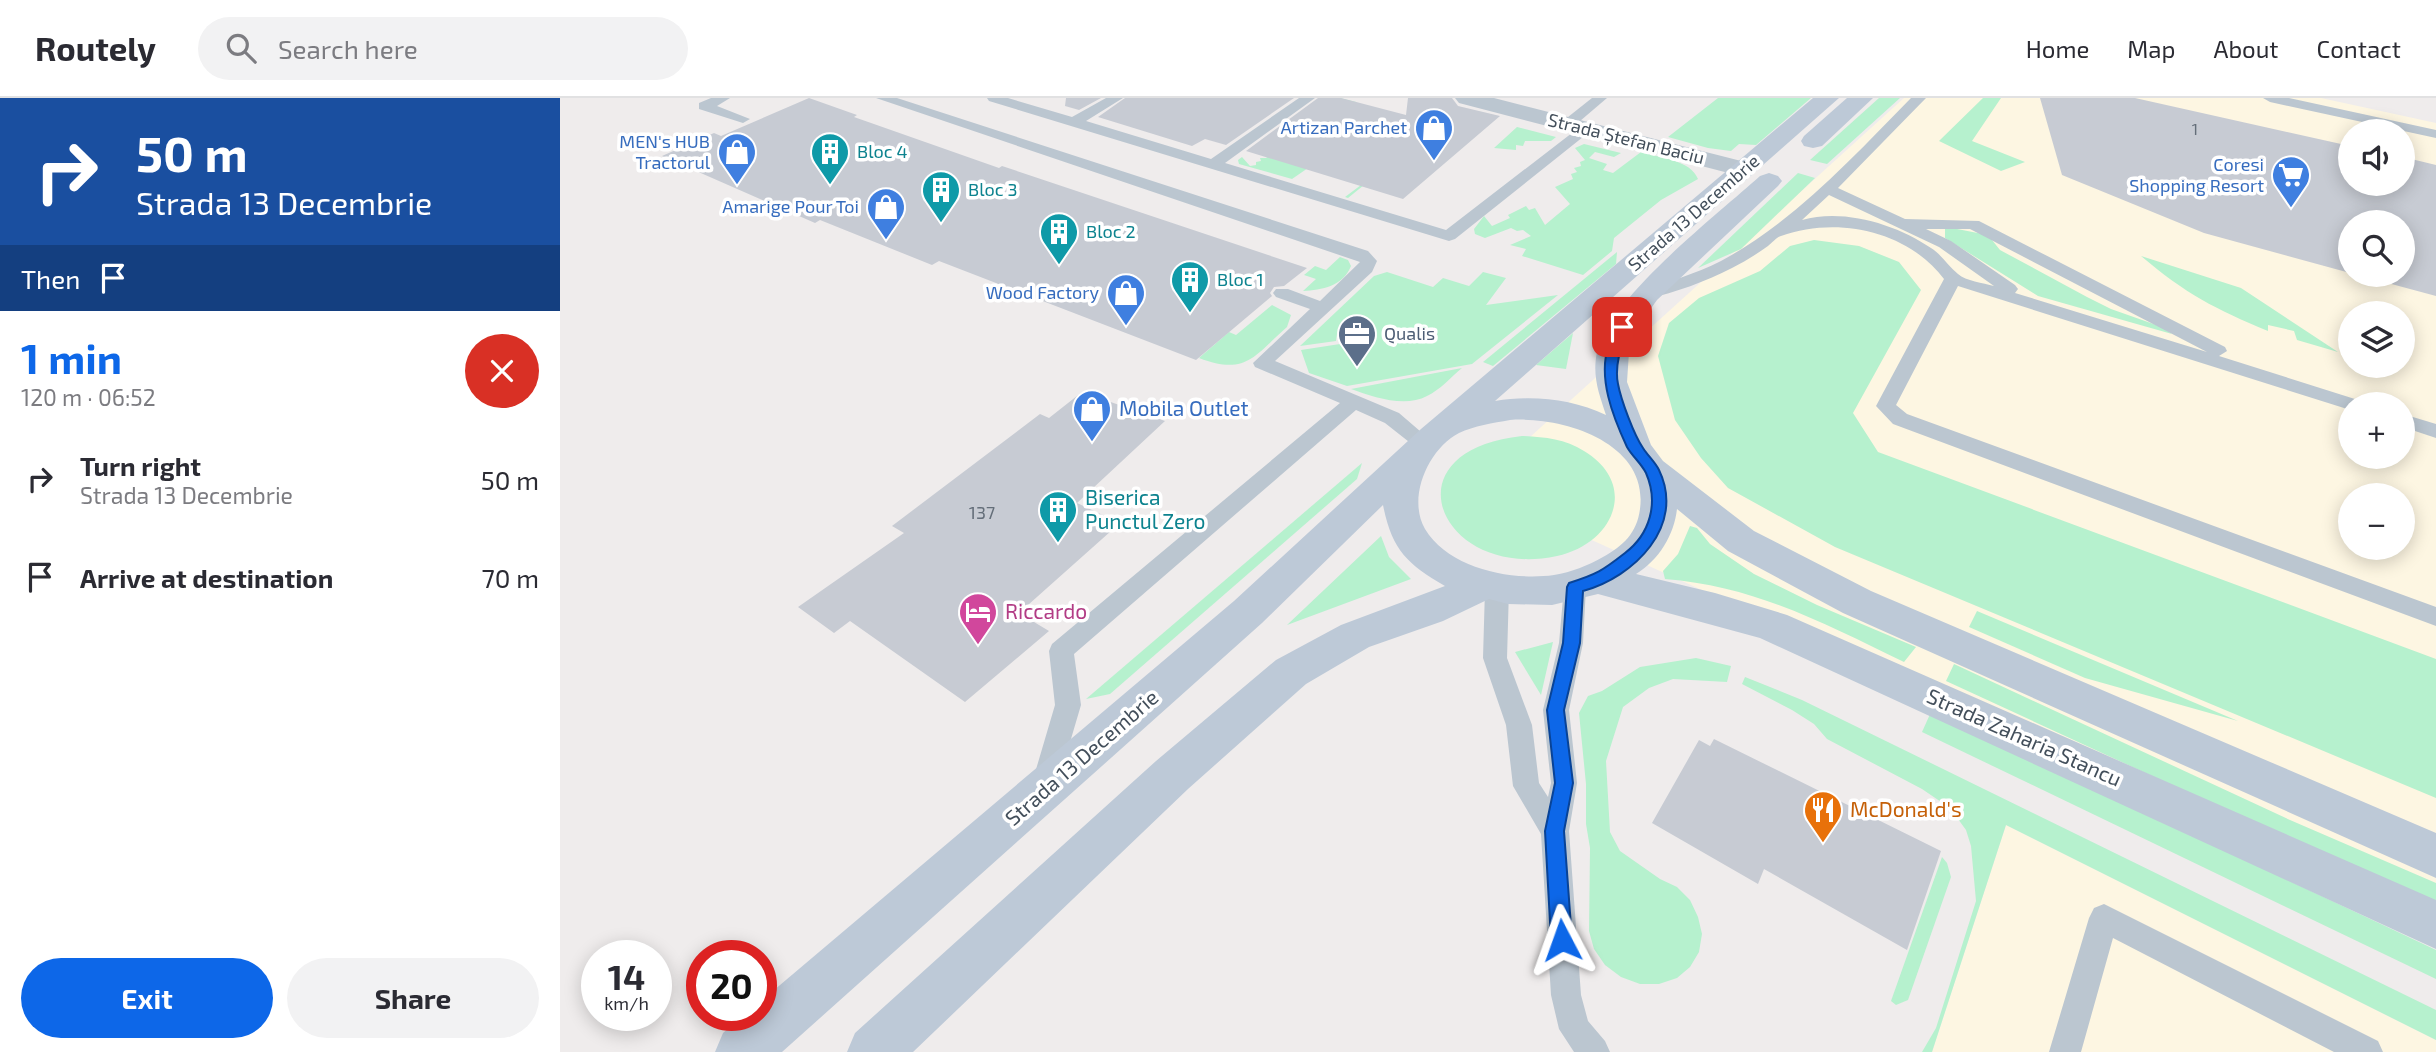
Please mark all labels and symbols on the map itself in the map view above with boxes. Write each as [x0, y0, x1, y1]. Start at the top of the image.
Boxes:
shop icon: Artizan Parchet [1413, 107, 1455, 162]
street label: Strada Ștefan Baciu [1546, 108, 1707, 169]
place label: Artizan Parchet [1281, 116, 1407, 138]
house number: 1 [2192, 119, 2198, 138]
place label: MEN's HUB Tractorul [619, 130, 711, 173]
shop icon: MEN's HUB Tractorul [716, 131, 758, 186]
building icon: Bloc 4 [809, 131, 851, 186]
place label: Bloc 4 [857, 140, 908, 162]
street label: Strada 13 Decembrie [1623, 149, 1763, 275]
place label: Coresi Shopping Resort [2129, 153, 2264, 196]
supermarket icon: Coresi Shopping Resort [2270, 154, 2312, 209]
building icon: Bloc 3 [920, 169, 962, 224]
place label: Bloc 3 [968, 178, 1018, 200]
shop icon: Amarige Pour Toi [865, 186, 907, 241]
place label: Amarige Pour Toi [722, 195, 859, 217]
building icon: Bloc 2 [1038, 211, 1080, 266]
place label: Bloc 2 [1086, 220, 1136, 242]
building icon: Bloc 1 [1169, 259, 1211, 314]
place label: Bloc 1 [1217, 268, 1264, 290]
shop icon: Wood Factory [1105, 272, 1147, 327]
place label: Wood Factory [986, 281, 1099, 303]
pin [1592, 297, 1652, 357]
office icon: Qualis [1336, 313, 1378, 368]
place label: Qualis [1384, 322, 1435, 344]
shop icon: Mobila Outlet [1071, 388, 1113, 443]
place label: Mobila Outlet [1119, 395, 1249, 420]
place label: Biserica Punctul Zero [1085, 484, 1205, 533]
building icon: Biserica Punctul Zero [1037, 489, 1079, 544]
house number: 137 [969, 501, 995, 523]
hotel icon: Riccardo [957, 591, 999, 646]
place label: Riccardo [1005, 598, 1087, 623]
street label: Strada Zaharia Stancu [1923, 682, 2126, 791]
street label: Strada 13 Decembrie [999, 684, 1163, 830]
restaurant icon: McDonald's [1802, 789, 1844, 844]
place label: McDonald's [1850, 796, 1962, 821]
position arrow [1525, 903, 1599, 977]
speed limit sign: 20 [686, 940, 777, 1031]

